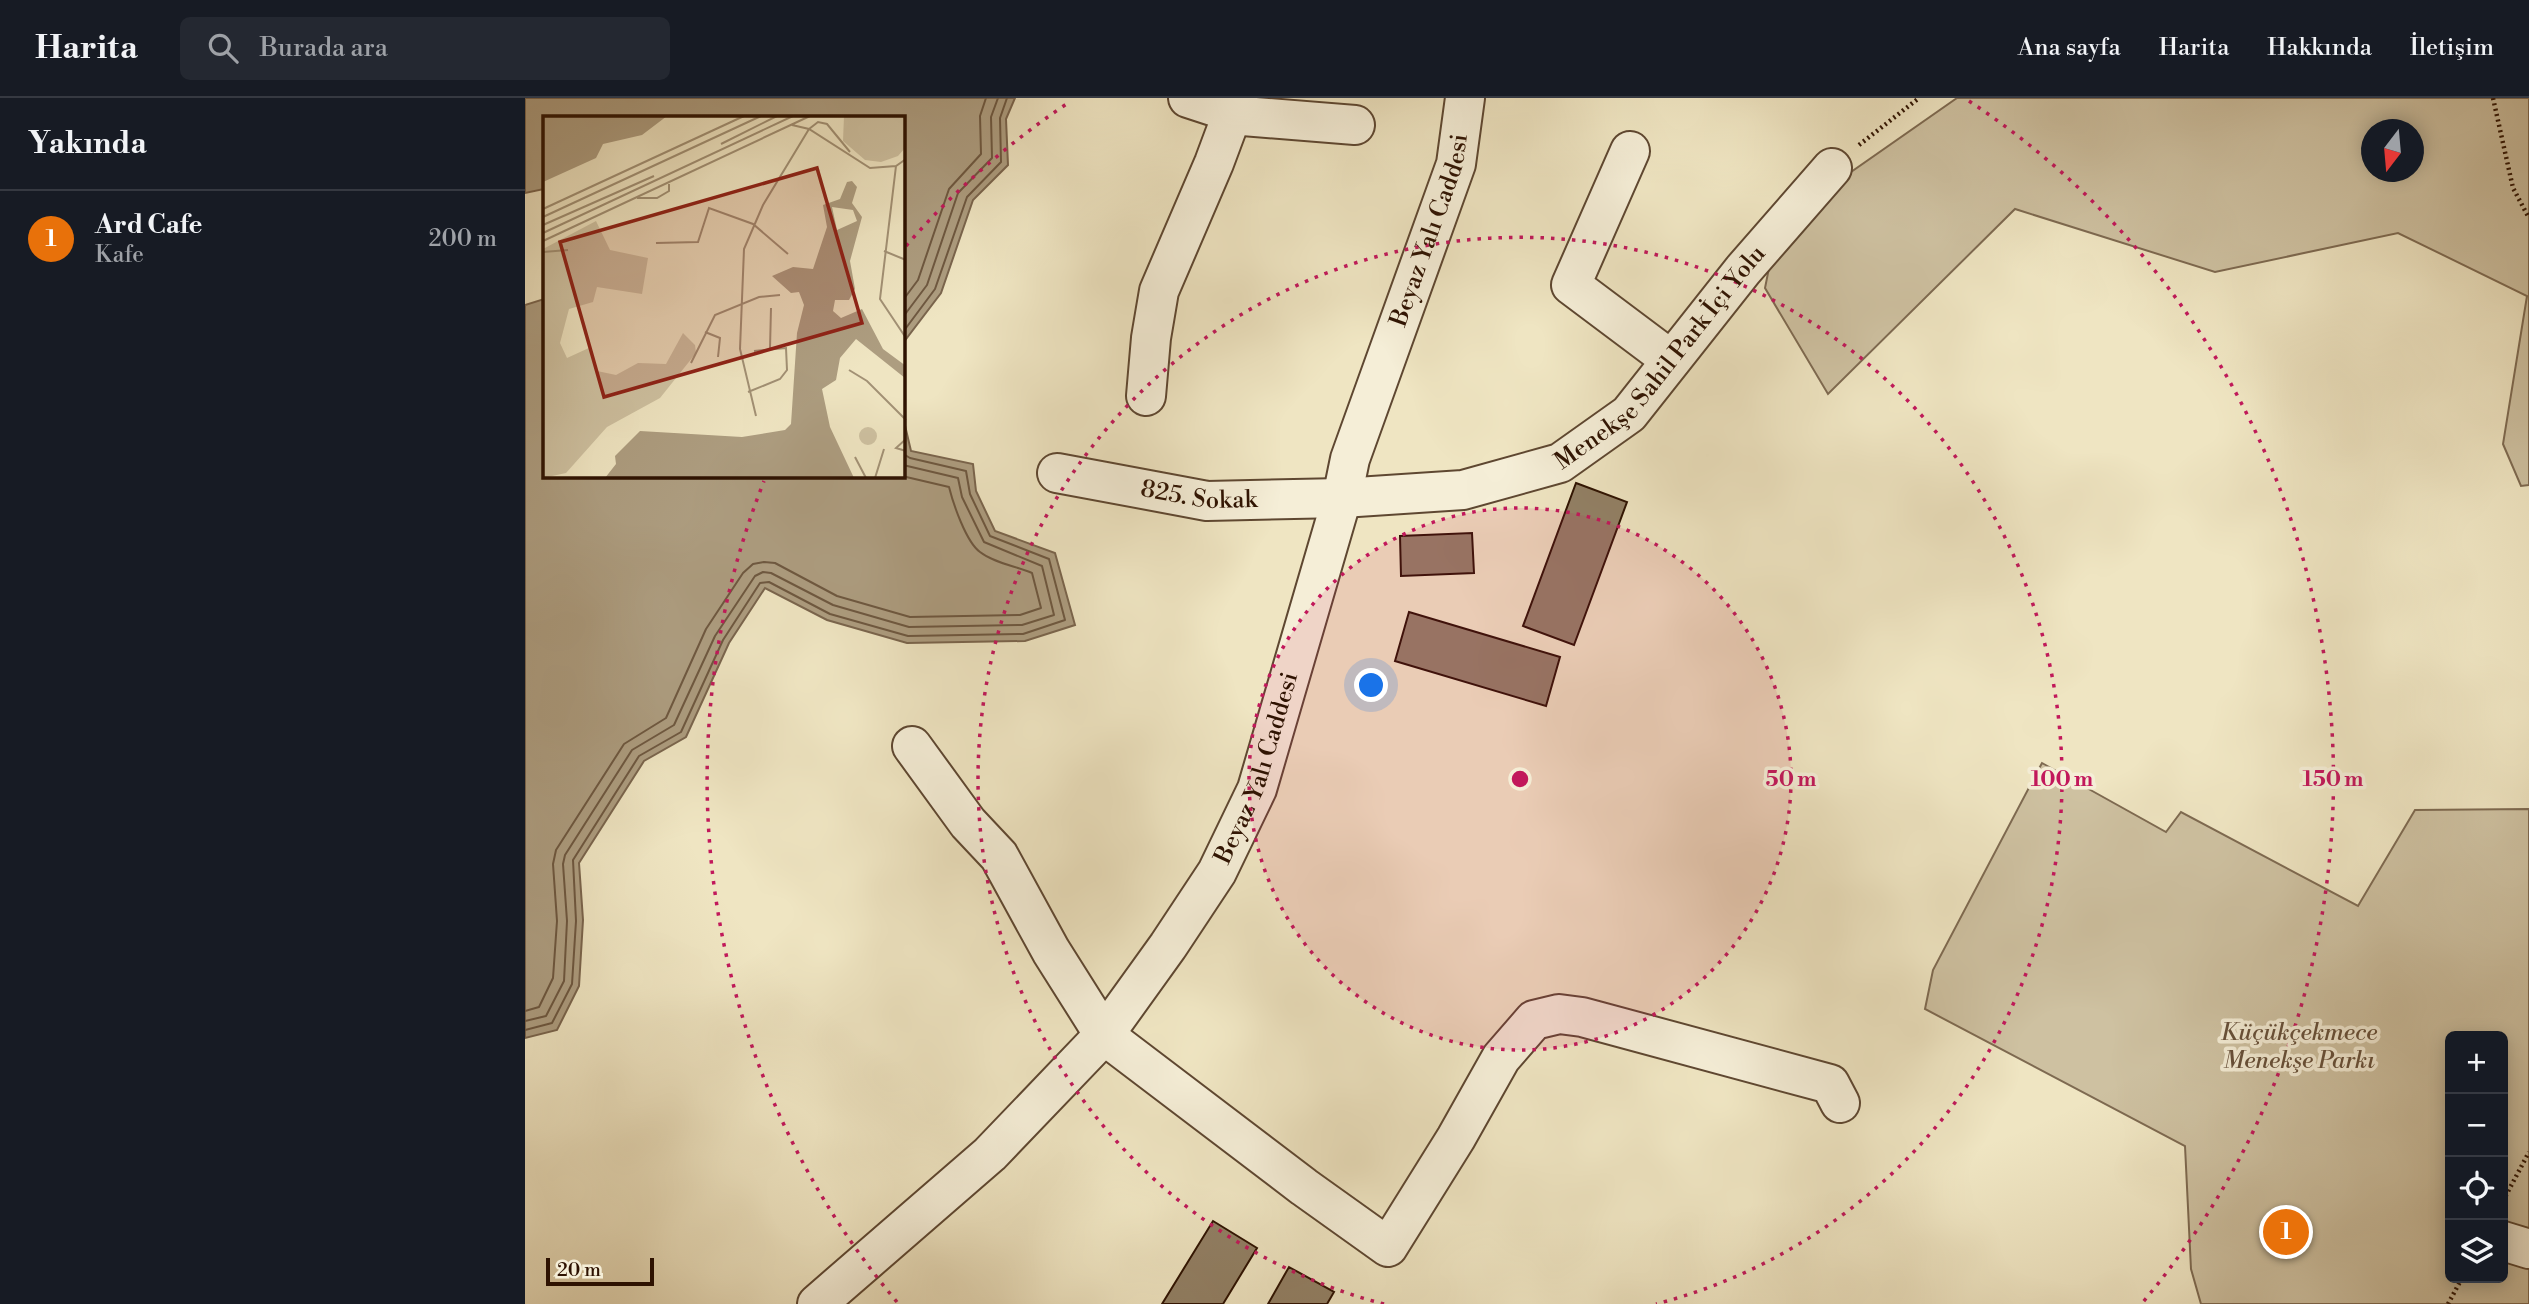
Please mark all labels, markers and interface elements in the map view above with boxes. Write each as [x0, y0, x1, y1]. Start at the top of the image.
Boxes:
search box [180, 17, 670, 80]
text: Harita [35, 28, 138, 69]
icon: search [204, 29, 242, 67]
text: Burada ara [260, 32, 388, 64]
text: Ana sayfa [2018, 33, 2121, 63]
text: Harita [2159, 33, 2229, 63]
text: Hakkında [2267, 33, 2372, 63]
text: İletişim [2410, 33, 2494, 63]
inset map [543, 116, 905, 478]
north arrow [2361, 119, 2424, 182]
text: Yakında [28, 125, 147, 163]
street label: Beyaz Yalı Caddesi [1383, 132, 1475, 332]
text: Ard Cafe [95, 209, 202, 241]
text: 1 [45, 225, 57, 253]
text: 200 m [429, 225, 497, 253]
street label: Menekşe Sahil Park İçi Yolu [1549, 239, 1772, 477]
text: Kafe [95, 241, 144, 269]
street label: 825. Sokak [1138, 474, 1259, 516]
your location [1354, 668, 1388, 702]
street label: Beyaz Yalı Caddesi [1208, 669, 1305, 870]
centre of rings [1508, 767, 1532, 791]
text: 50 m [1766, 767, 1816, 793]
text: 100 m [2031, 767, 2093, 793]
text: 150 m [2303, 767, 2363, 793]
park label: Küçükçekmece Menekşe Parkı [2220, 1018, 2378, 1076]
map controls [2445, 1031, 2508, 1283]
button: + [2445, 1031, 2508, 1094]
button: − [2445, 1094, 2508, 1157]
button: locate [2445, 1157, 2508, 1220]
pin: 1 [2263, 1206, 2309, 1258]
button: layers [2445, 1220, 2508, 1283]
scale bar [546, 1255, 655, 1287]
text: 20 m [557, 1258, 601, 1282]

